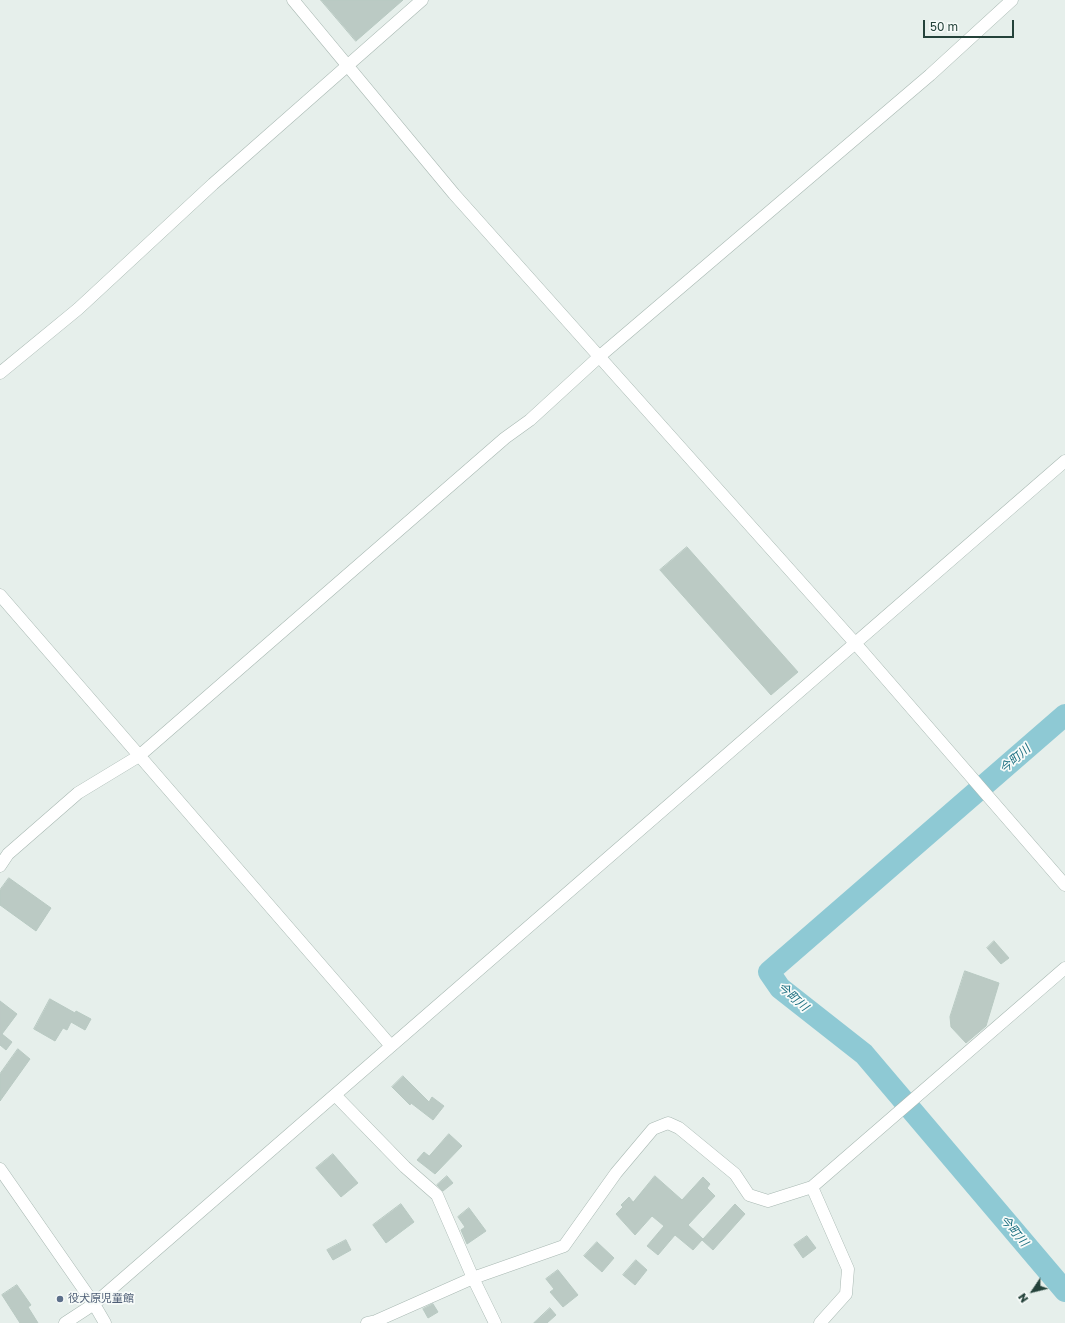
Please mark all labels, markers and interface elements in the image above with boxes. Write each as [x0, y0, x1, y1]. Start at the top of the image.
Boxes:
scale bar [925, 12, 1016, 38]
text: 50 m [930, 19, 958, 34]
water label: 今町川 [997, 742, 1033, 776]
water label: 今町川 [775, 980, 811, 1014]
water label: 今町川 [997, 1213, 1031, 1249]
north arrow [1013, 1271, 1053, 1311]
text: N [1015, 1291, 1030, 1305]
place label: 役犬原児童館 [68, 1292, 134, 1306]
marker: 役犬原児童館 [55, 1294, 65, 1304]

